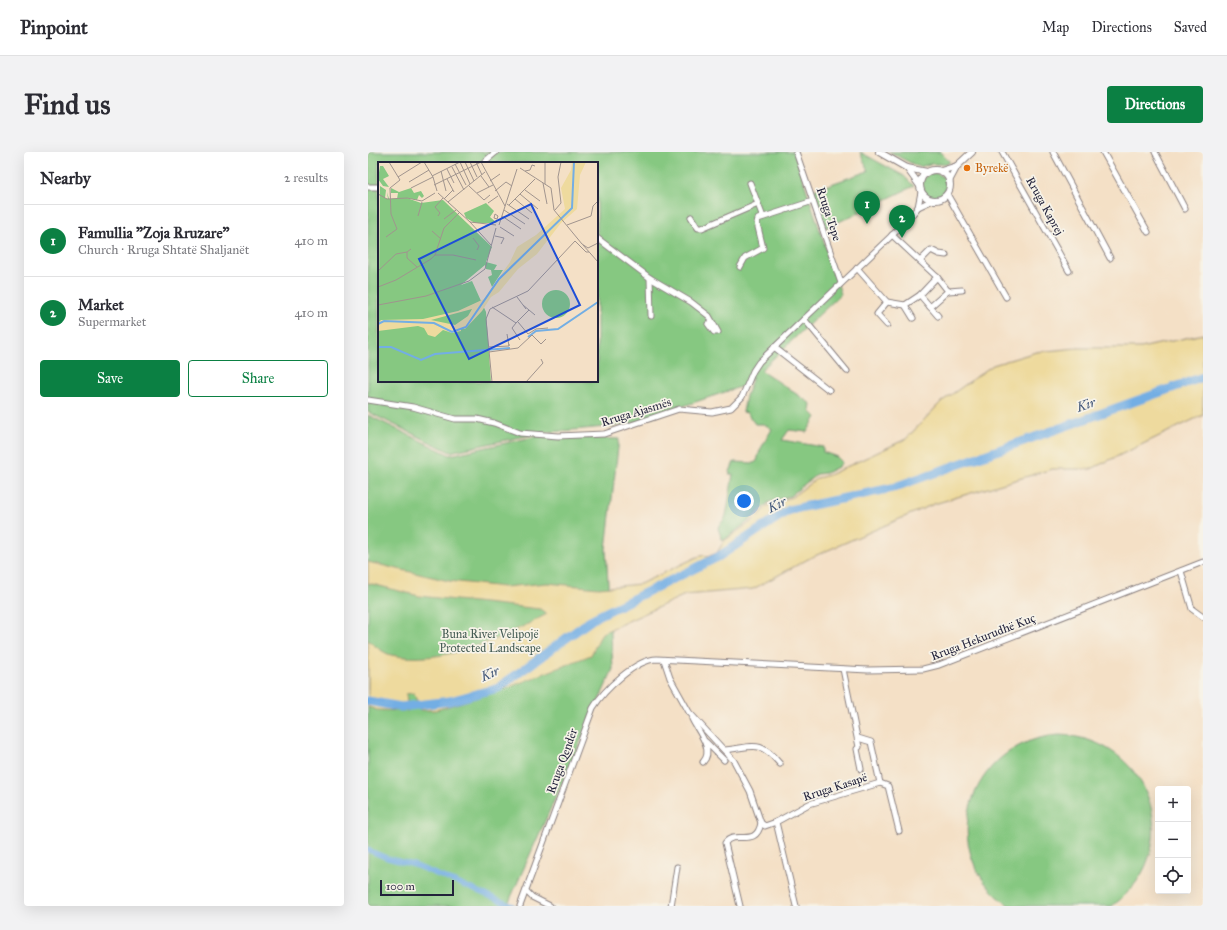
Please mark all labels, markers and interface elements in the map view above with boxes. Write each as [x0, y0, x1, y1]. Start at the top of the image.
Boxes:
text: Pinpoint [20, 16, 88, 39]
text: Map [1042, 19, 1069, 36]
text: Directions [1091, 19, 1152, 36]
text: Saved [1174, 19, 1207, 36]
button: Directions [1107, 86, 1203, 123]
text: Find us [24, 87, 110, 122]
place label: Byrekë [975, 161, 1008, 175]
inset map [378, 162, 598, 382]
marker: Byrekë [962, 163, 972, 173]
text: Nearby [40, 168, 91, 189]
text: 2 results [284, 170, 328, 186]
street label: Rruga Kaprej [1022, 174, 1067, 238]
street label: Rruga Tepe [813, 185, 844, 243]
pin: 1 [854, 191, 880, 224]
pin: 2 [889, 205, 915, 238]
text: Famullia "Zoja Rruzare" [78, 224, 230, 242]
text: 1 [50, 233, 56, 249]
text: 410 m [294, 233, 328, 249]
text: Church · Rruga Shtatë Shaljanët [78, 242, 249, 258]
text: Market [78, 296, 124, 314]
text: 2 [50, 305, 56, 321]
text: 410 m [294, 305, 328, 321]
text: Supermarket [78, 314, 146, 330]
button: Save [40, 360, 180, 397]
button: Share [188, 360, 328, 397]
water label: Kir [1073, 394, 1098, 416]
street label: Rruga Ajasmës [599, 395, 673, 430]
your location [734, 491, 754, 511]
water label: Kir [764, 493, 790, 517]
street label: Rruga Hekurudhë Kuç [929, 611, 1038, 664]
park label: Buna River Velipojë Protected Landscape [439, 627, 541, 655]
water label: Kir [477, 663, 502, 686]
street label: Rruga Qendër [544, 726, 581, 796]
street label: Rruga Kasapë [801, 770, 869, 805]
map controls [1155, 786, 1191, 894]
button: + [1155, 786, 1191, 822]
button: − [1155, 822, 1191, 858]
button: locate [1155, 858, 1191, 894]
scale bar [380, 878, 454, 897]
text: 100 m [386, 880, 415, 893]

